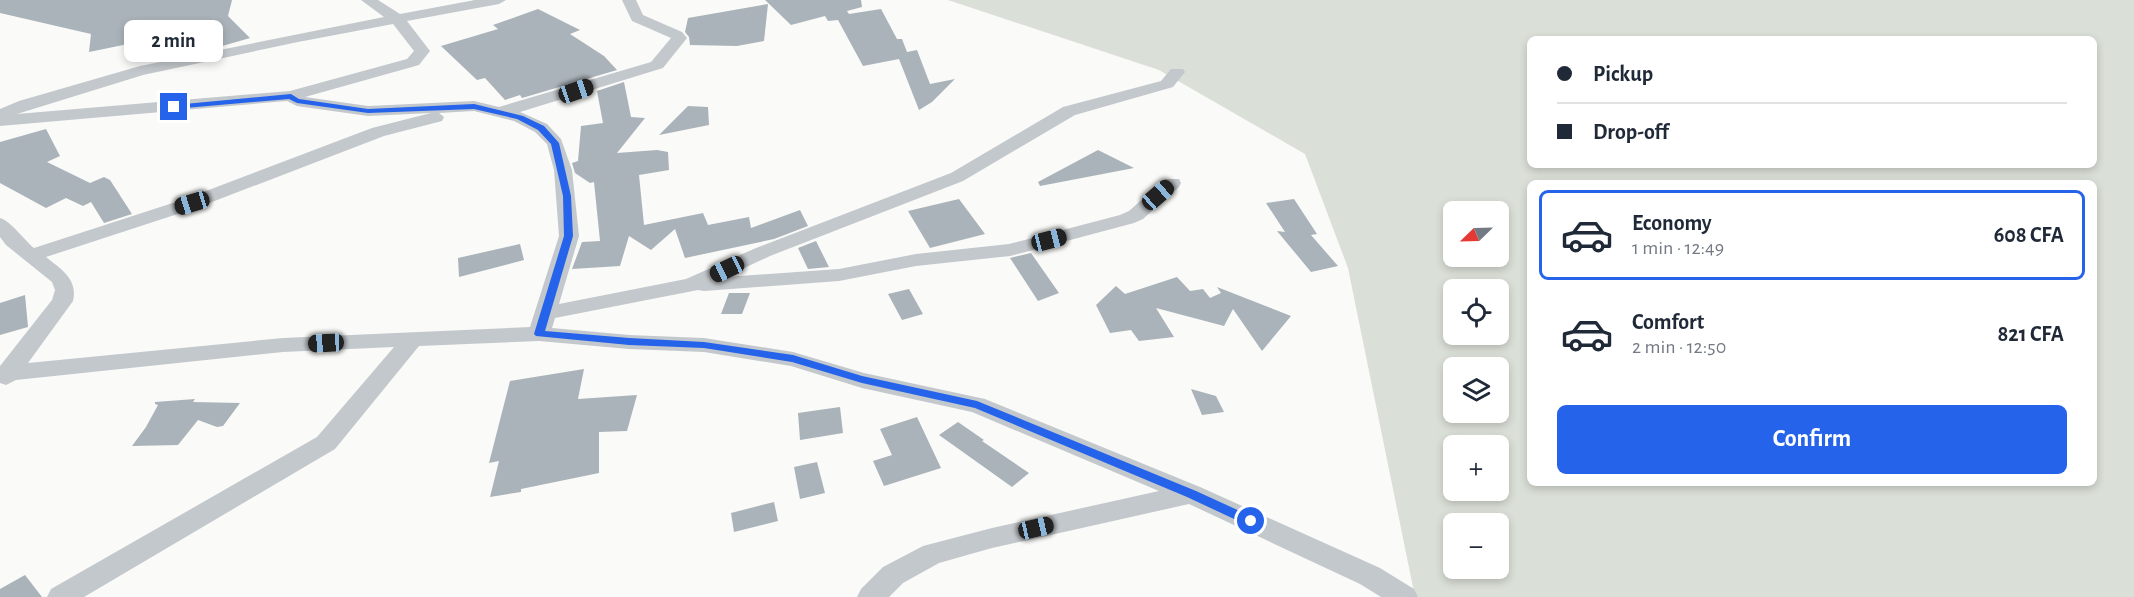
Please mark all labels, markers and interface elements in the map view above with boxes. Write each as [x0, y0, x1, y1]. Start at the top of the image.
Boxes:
callout: 2 min [124, 20, 224, 62]
text: 2 min [151, 31, 196, 51]
text: Pickup [1593, 63, 1653, 85]
car [556, 77, 596, 105]
route end [160, 93, 187, 120]
text: Drop-off [1593, 121, 1669, 143]
car [1139, 176, 1177, 214]
car [172, 189, 212, 217]
north arrow [1443, 201, 1509, 267]
map controls [1443, 201, 1509, 579]
icon: car [1560, 208, 1614, 262]
text: Economy [1632, 212, 1712, 234]
text: 608 CFA [1994, 224, 2064, 246]
car [1029, 227, 1069, 253]
text: 1 min · 12:49 [1632, 238, 1724, 258]
car [707, 253, 747, 285]
button: locate [1443, 279, 1509, 345]
icon: car [1560, 307, 1614, 361]
text: Comfort [1632, 311, 1704, 333]
text: 821 CFA [1997, 323, 2064, 345]
car [308, 333, 344, 353]
text: 2 min · 12:50 [1632, 337, 1726, 357]
button: layers [1443, 357, 1509, 423]
button: Confirm [1557, 405, 2067, 474]
button: + [1443, 435, 1509, 501]
route start [1237, 507, 1264, 534]
button: − [1443, 513, 1509, 579]
car [1016, 515, 1056, 541]

